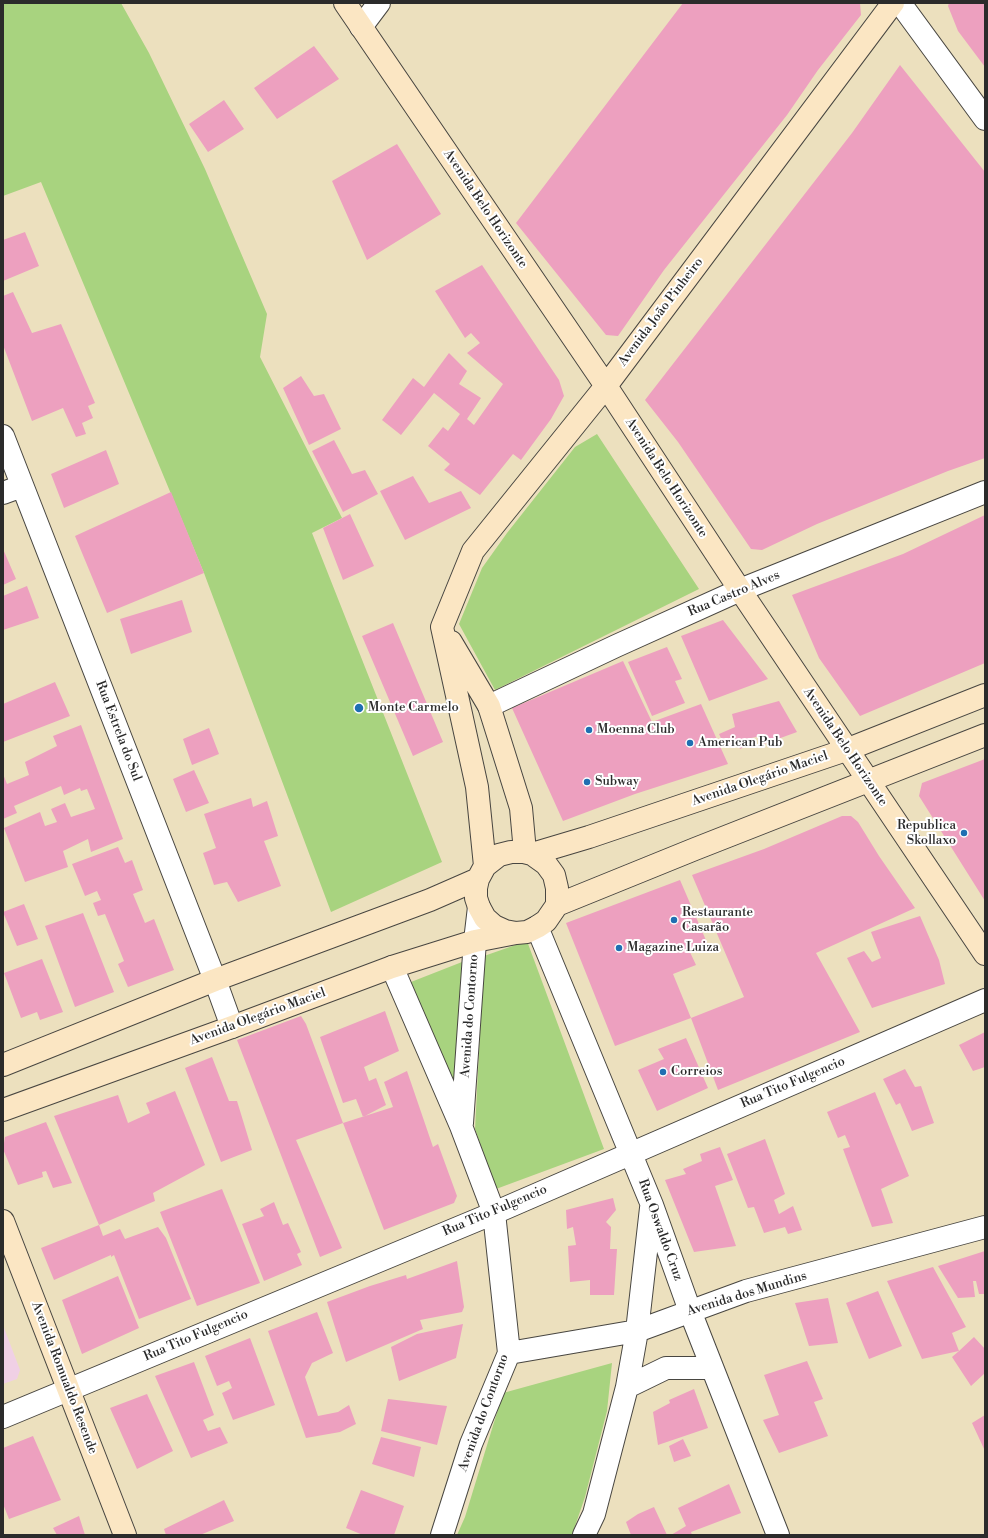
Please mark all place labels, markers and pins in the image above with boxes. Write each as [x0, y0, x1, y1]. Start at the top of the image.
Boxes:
place label: Monte Carmelo [368, 700, 459, 716]
marker: Monte Carmelo [353, 702, 365, 714]
place label: Moenna Club [597, 722, 675, 738]
marker: Moenna Club [584, 725, 594, 735]
place label: American Pub [698, 735, 782, 751]
marker: American Pub [685, 738, 695, 748]
place label: Subway [595, 774, 639, 790]
marker: Subway [582, 777, 592, 787]
place label: Republica Skollaxo [897, 818, 956, 849]
marker: Republica Skollaxo [959, 828, 969, 838]
place label: Restaurante Casarão [682, 905, 753, 936]
marker: Restaurante Casarão [669, 915, 679, 925]
place label: Magazine Luiza [627, 940, 719, 956]
marker: Magazine Luiza [614, 943, 624, 953]
place label: Correios [671, 1064, 722, 1080]
marker: Correios [658, 1067, 668, 1077]

